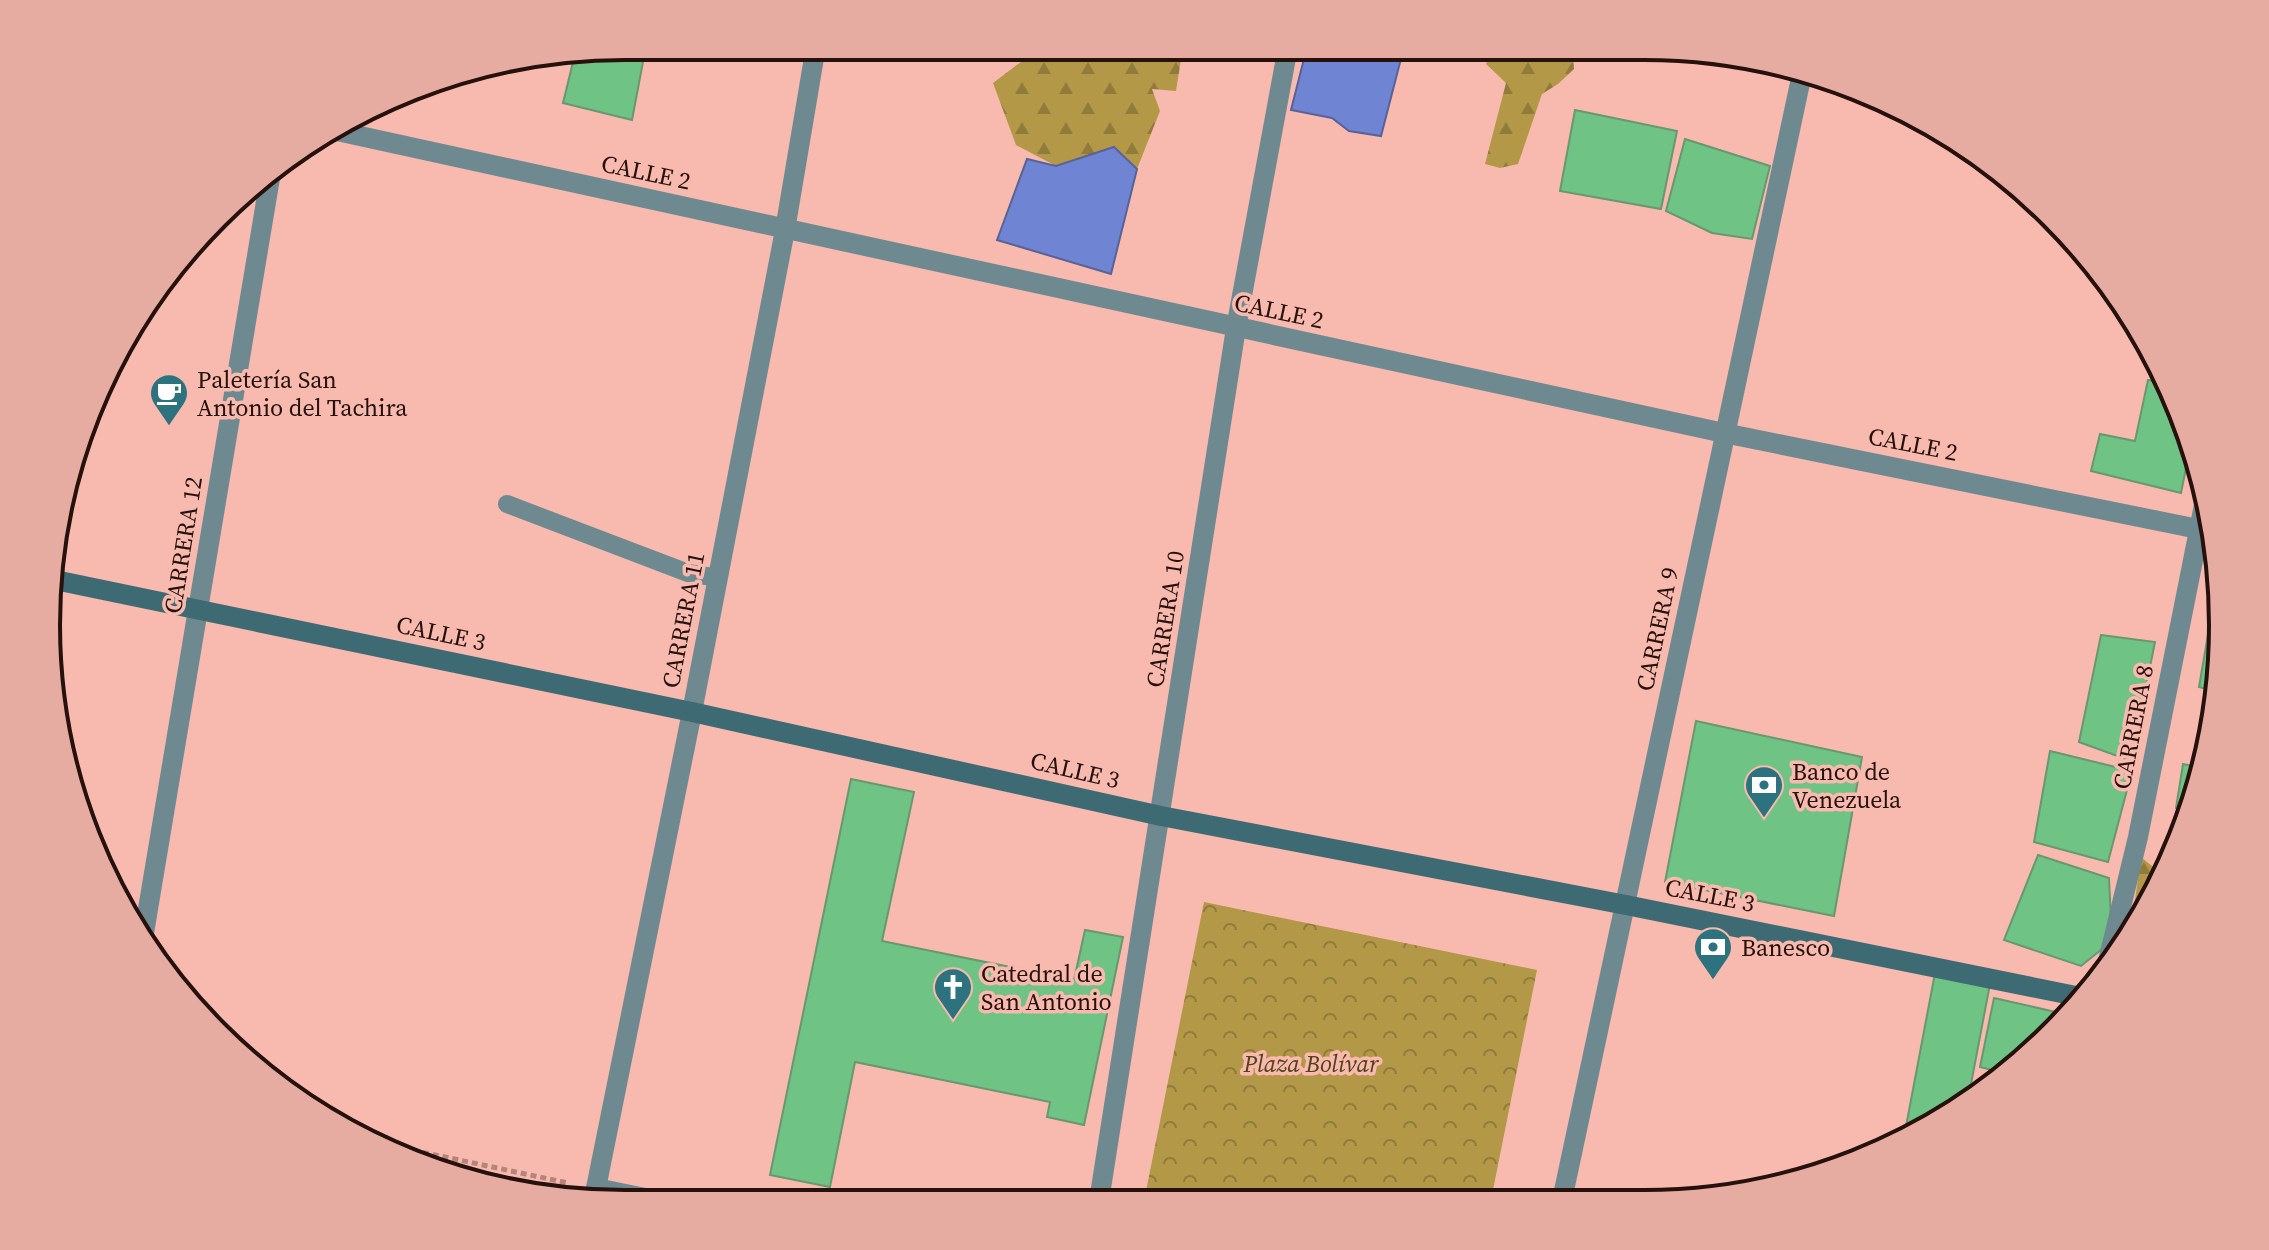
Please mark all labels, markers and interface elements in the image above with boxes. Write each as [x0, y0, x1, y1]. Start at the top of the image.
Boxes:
street label: CALLE 2 [598, 146, 694, 198]
street label: CALLE 2 [1231, 285, 1327, 337]
place label: Paletería San Antonio del Tachira [197, 363, 408, 424]
cafe icon: Paletería San Antonio del Tachira [148, 372, 190, 427]
street label: CALLE 2 [1865, 419, 1961, 469]
street label: CARRERA 12 [156, 474, 210, 616]
street label: CARRERA 10 [1138, 548, 1192, 690]
street label: CARRERA 11 [654, 549, 712, 691]
street label: CARRERA 9 [1628, 564, 1686, 694]
street label: CALLE 3 [393, 607, 489, 659]
street label: CARRERA 8 [2105, 662, 2161, 792]
street label: CALLE 3 [1027, 744, 1123, 796]
place label: Banco de Venezuela [1792, 755, 1902, 816]
bank icon: Banco de Venezuela [1743, 764, 1785, 819]
street label: CALLE 3 [1662, 870, 1758, 920]
bank icon: Banesco [1692, 926, 1734, 981]
place label: Banesco [1741, 931, 1830, 964]
place label: Catedral de San Antonio [981, 957, 1112, 1018]
church icon: Catedral de San Antonio [932, 966, 974, 1021]
park label: Plaza Bolívar [1242, 1047, 1380, 1080]

